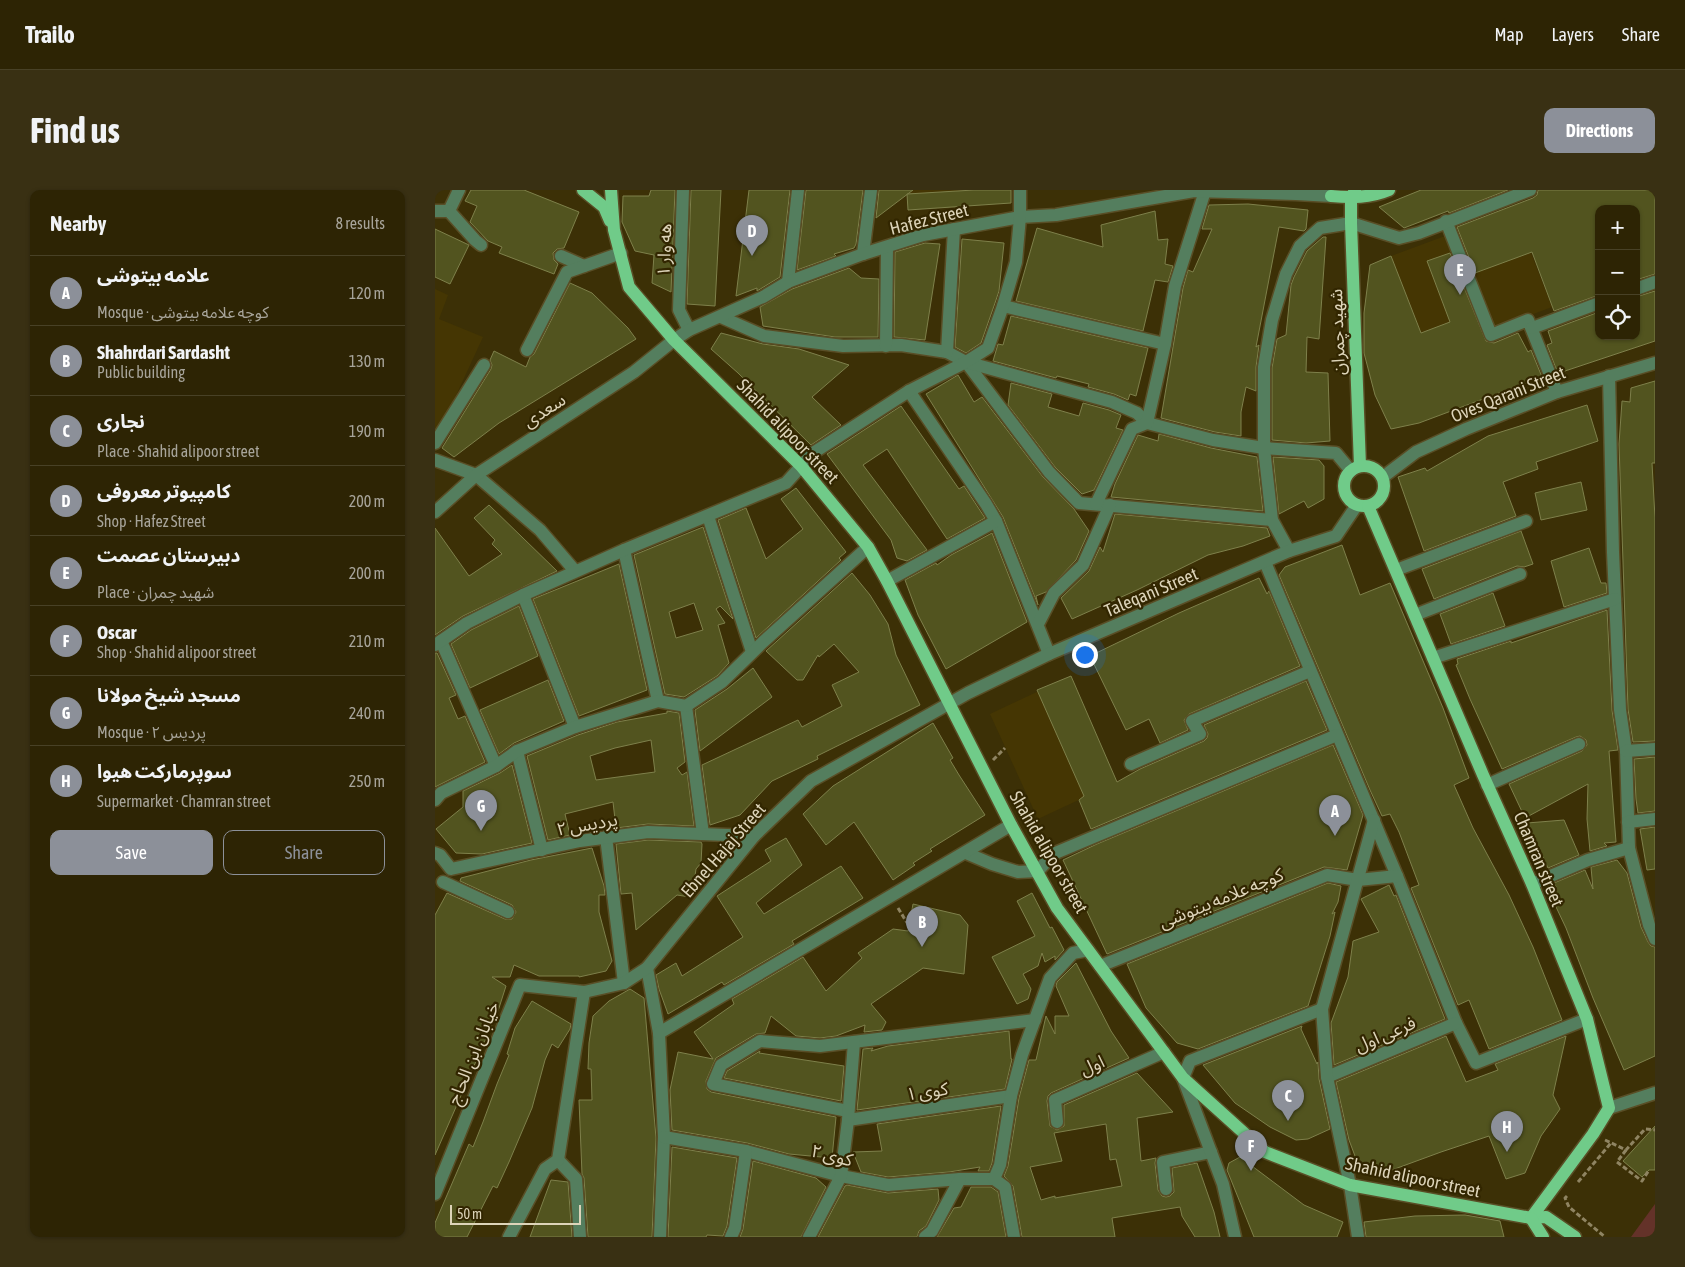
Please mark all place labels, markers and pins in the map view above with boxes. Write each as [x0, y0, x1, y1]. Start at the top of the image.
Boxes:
pin: D [736, 215, 768, 256]
pin: E [1444, 254, 1476, 295]
pin: G [465, 790, 497, 831]
pin: A [1319, 795, 1351, 836]
pin: B [906, 906, 938, 947]
pin: C [1272, 1080, 1304, 1121]
pin: H [1491, 1111, 1523, 1152]
pin: F [1235, 1130, 1267, 1171]

